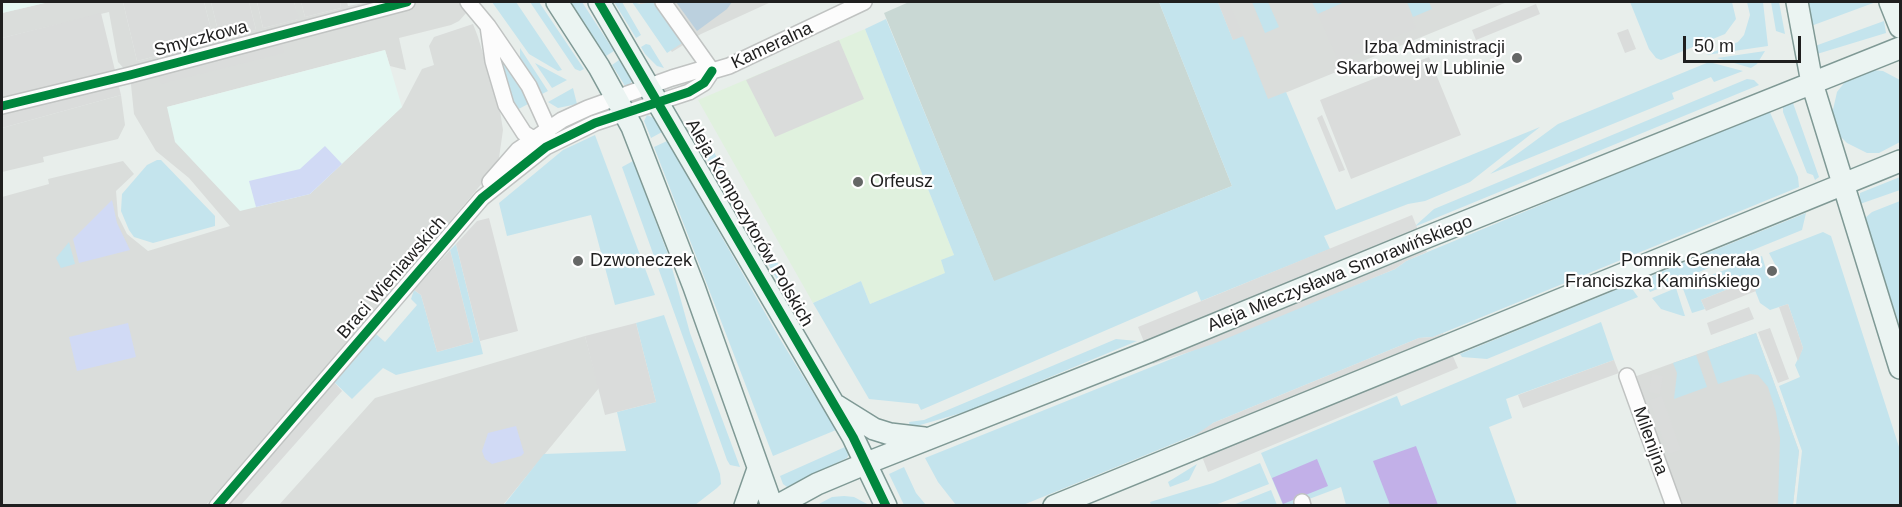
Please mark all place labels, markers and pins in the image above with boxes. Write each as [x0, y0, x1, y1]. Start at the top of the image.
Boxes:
place label: Izba Administracji Skarbowej w Lublinie [1336, 37, 1505, 80]
marker: Izba Administracji Skarbowej w Lublinie [1510, 51, 1524, 65]
place label: Orfeusz [870, 171, 933, 193]
marker: Orfeusz [851, 175, 865, 189]
place label: Dzwoneczek [590, 250, 692, 272]
place label: Pomnik Generała Franciszka Kamińskiego [1565, 250, 1760, 292]
marker: Dzwoneczek [571, 254, 585, 268]
marker: Pomnik Generała Franciszka Kamińskiego [1765, 264, 1779, 278]

